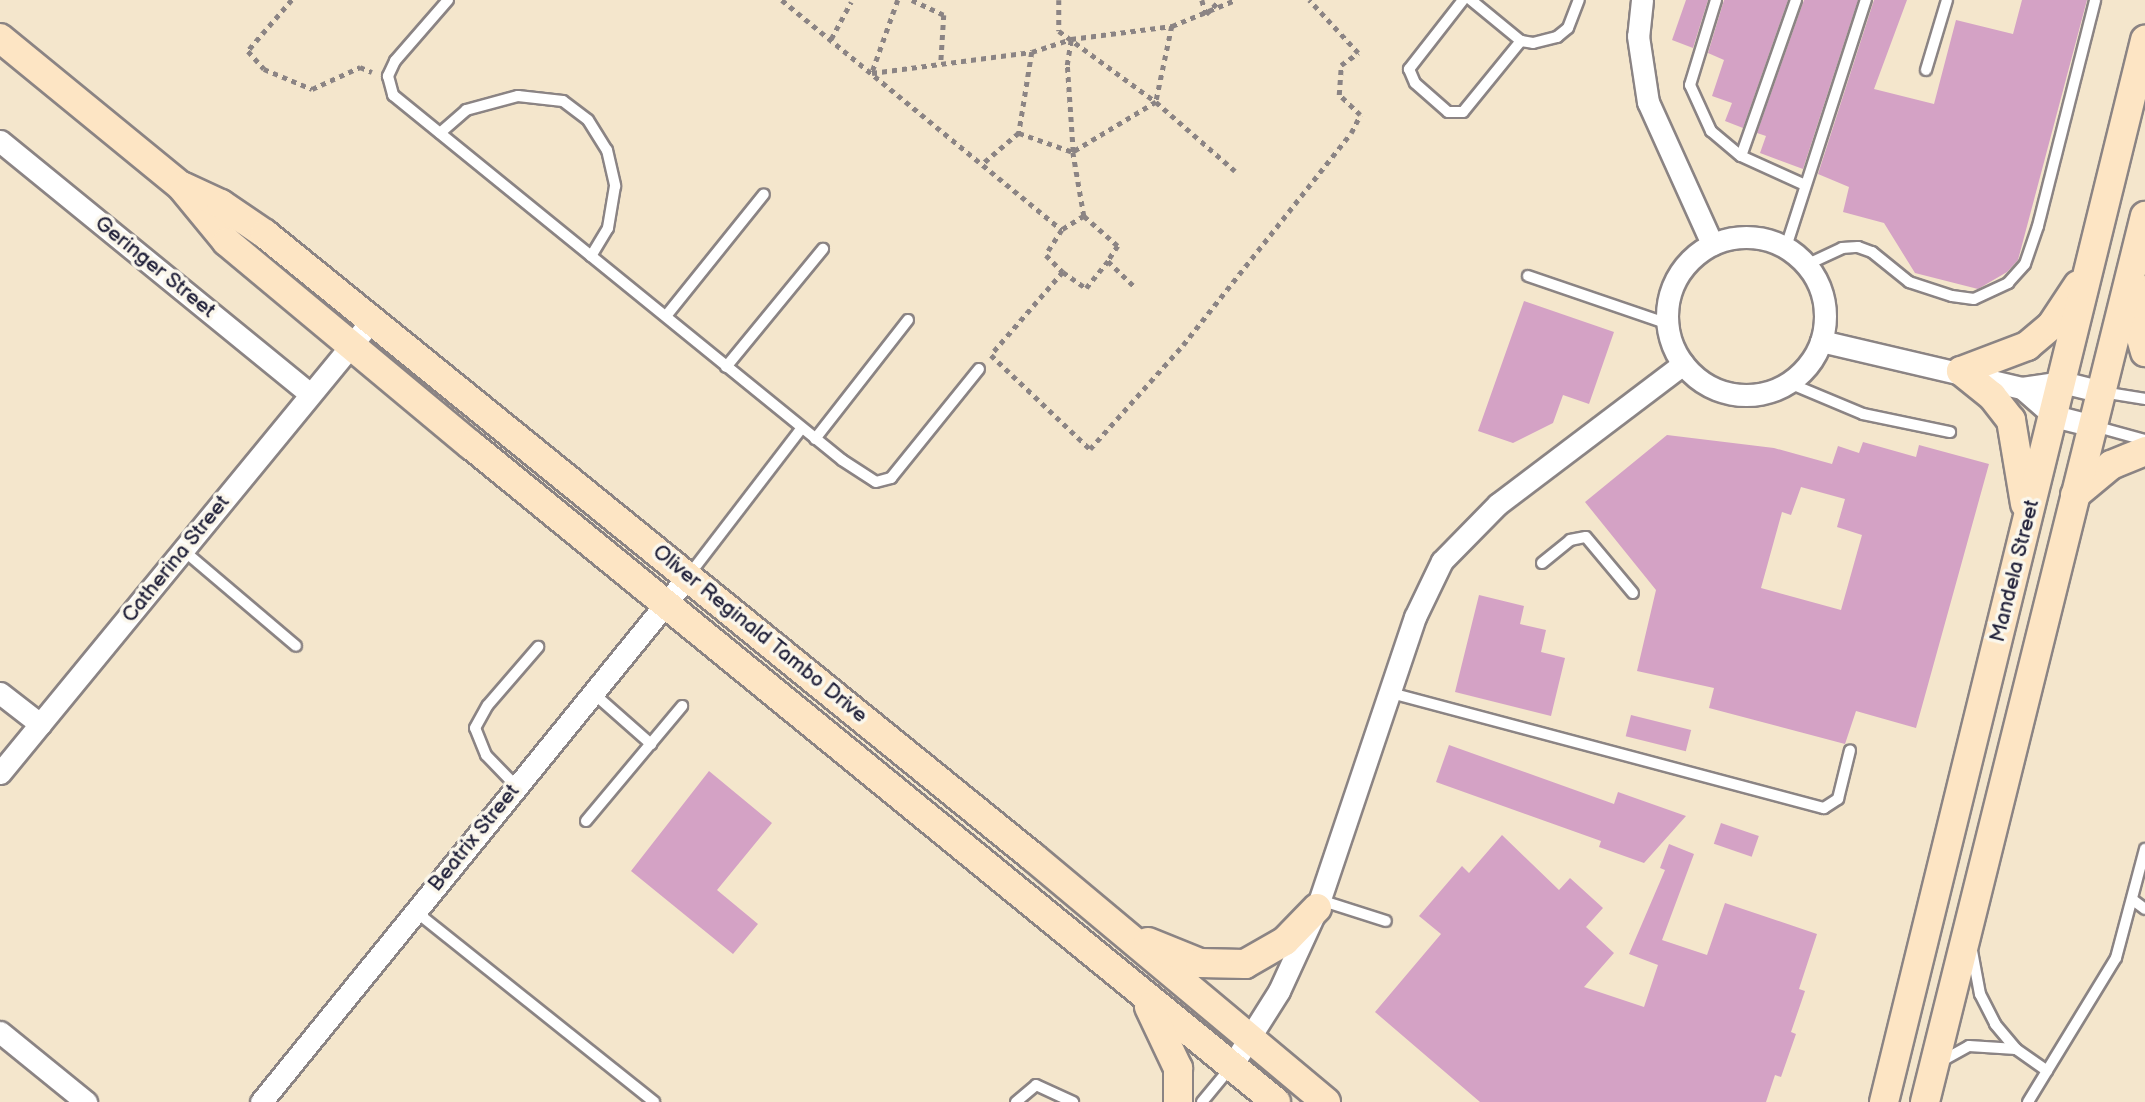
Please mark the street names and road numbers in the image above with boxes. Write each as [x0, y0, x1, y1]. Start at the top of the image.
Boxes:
street label: Geringer Street [90, 211, 220, 323]
street label: Catherina Street [117, 490, 235, 628]
street label: Mandela Street [1985, 497, 2045, 645]
street label: Oliver Reginald Tambo Drive [647, 539, 873, 729]
street label: Beatrix Street [423, 779, 525, 897]

